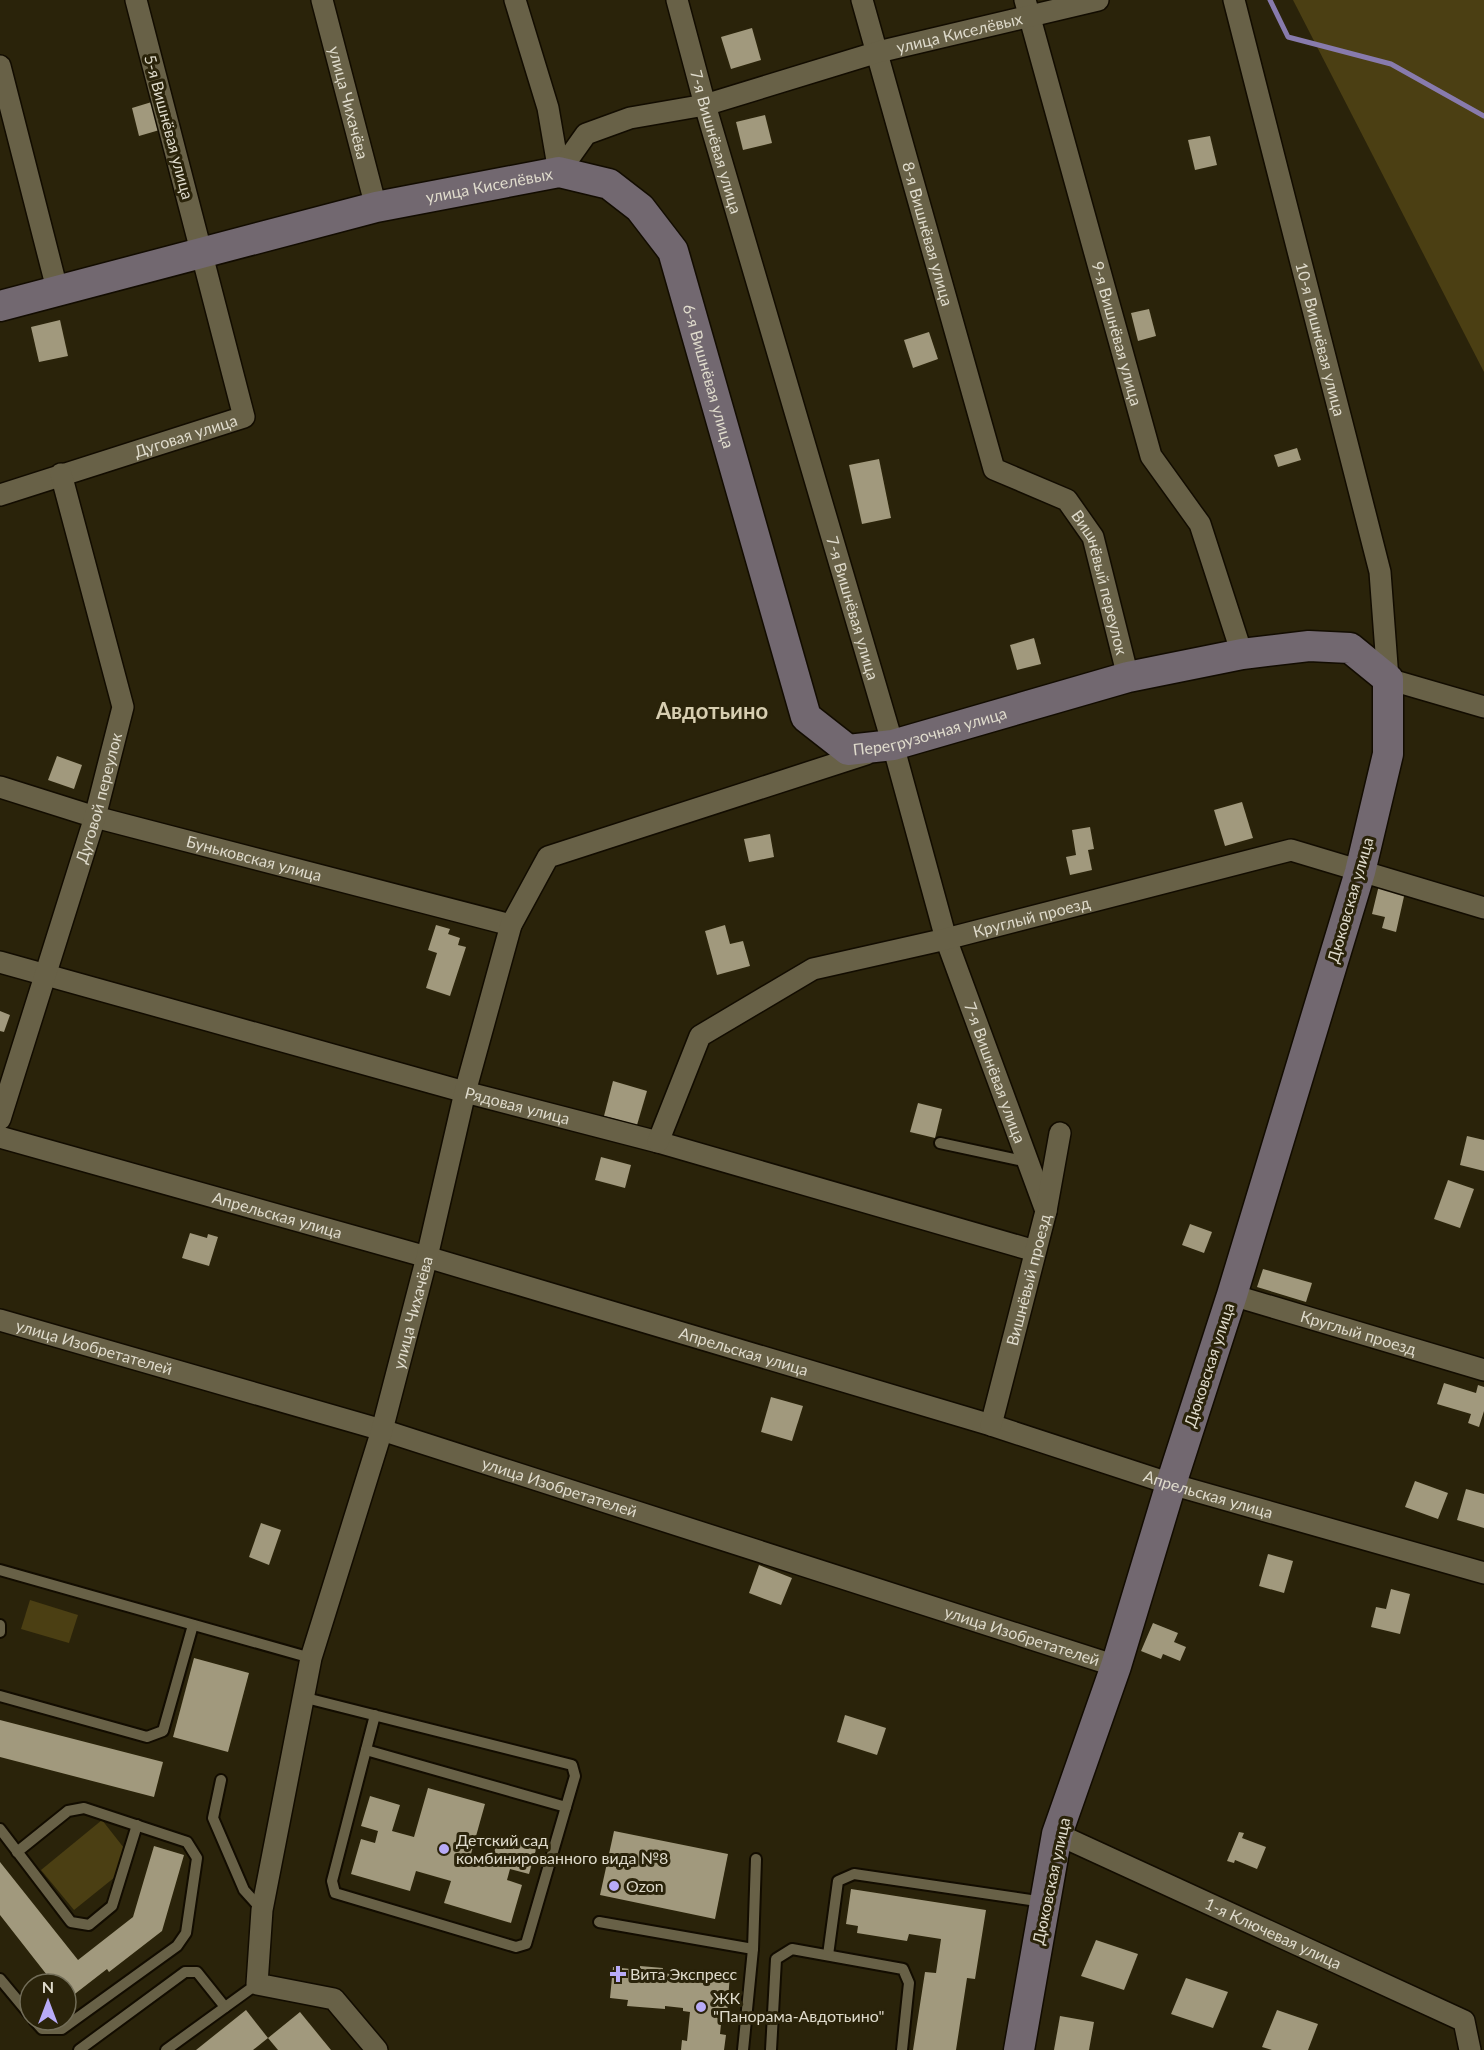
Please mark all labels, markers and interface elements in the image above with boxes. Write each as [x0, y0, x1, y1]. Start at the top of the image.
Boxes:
street label: улица Киселёвых [894, 8, 1024, 56]
street label: улица Чихачёва [325, 44, 373, 161]
street label: 5-я Вишнёвая улица [141, 53, 198, 201]
street label: 7-я Вишнёвая улица [687, 68, 746, 216]
street label: 8-я Вишнёвая улица [899, 160, 958, 308]
street label: улица Киселёвых [424, 163, 554, 206]
street label: 9-я Вишнёвая улица [1089, 259, 1147, 408]
street label: 10-я Вишнёвая улица [1292, 260, 1350, 418]
street label: 6-я Вишнёвая улица [680, 302, 739, 450]
street label: Дуговая улица [132, 410, 239, 460]
street label: Вишнёвый переулок [1068, 506, 1132, 657]
street label: 7-я Вишнёвая улица [823, 534, 883, 682]
district label: Авдотьино [655, 697, 768, 724]
street label: Перегрузочная улица [852, 703, 1009, 758]
street label: Дуговой переулок [71, 730, 125, 865]
street label: Буньковская улица [185, 831, 324, 884]
street label: Дюковская улица [1323, 835, 1376, 965]
street label: Круглый проезд [971, 892, 1092, 941]
street label: 7-я Вишнёвая улица [961, 999, 1030, 1145]
street label: Рядовая улица [463, 1082, 572, 1128]
street label: Апрельская улица [210, 1187, 344, 1242]
street label: Вишнёвый проезд [1002, 1212, 1054, 1348]
street label: улица Чихачёва [388, 1254, 436, 1371]
street label: Дюковская улица [1179, 1300, 1238, 1429]
street label: Круглый проезд [1298, 1306, 1419, 1358]
street label: улица Изобретателей [14, 1315, 175, 1378]
street label: Апрельская улица [677, 1323, 811, 1379]
street label: улица Изобретателей [480, 1453, 640, 1520]
street label: Апрельская улица [1141, 1466, 1275, 1522]
street label: улица Изобретателей [942, 1602, 1102, 1669]
street label: Дюковская улица [1028, 1816, 1073, 1946]
place label: Детский сад комбинированного вида №8 [456, 1830, 668, 1867]
marker: Детский сад комбинированного вида №8 [437, 1842, 451, 1856]
place label: Ozon [626, 1876, 664, 1895]
marker: Ozon [607, 1879, 621, 1893]
street label: 1-я Ключевая улица [1202, 1893, 1345, 1972]
place label: Вита Экспресс [630, 1964, 738, 1983]
marker: Вита Экспресс [611, 1967, 625, 1981]
north arrow [18, 1972, 78, 2032]
text: N [42, 1977, 54, 1996]
place label: ЖК "Панорама-Авдотьино" [713, 1988, 884, 2025]
marker: ЖК "Панорама-Авдотьино" [694, 2000, 708, 2014]

